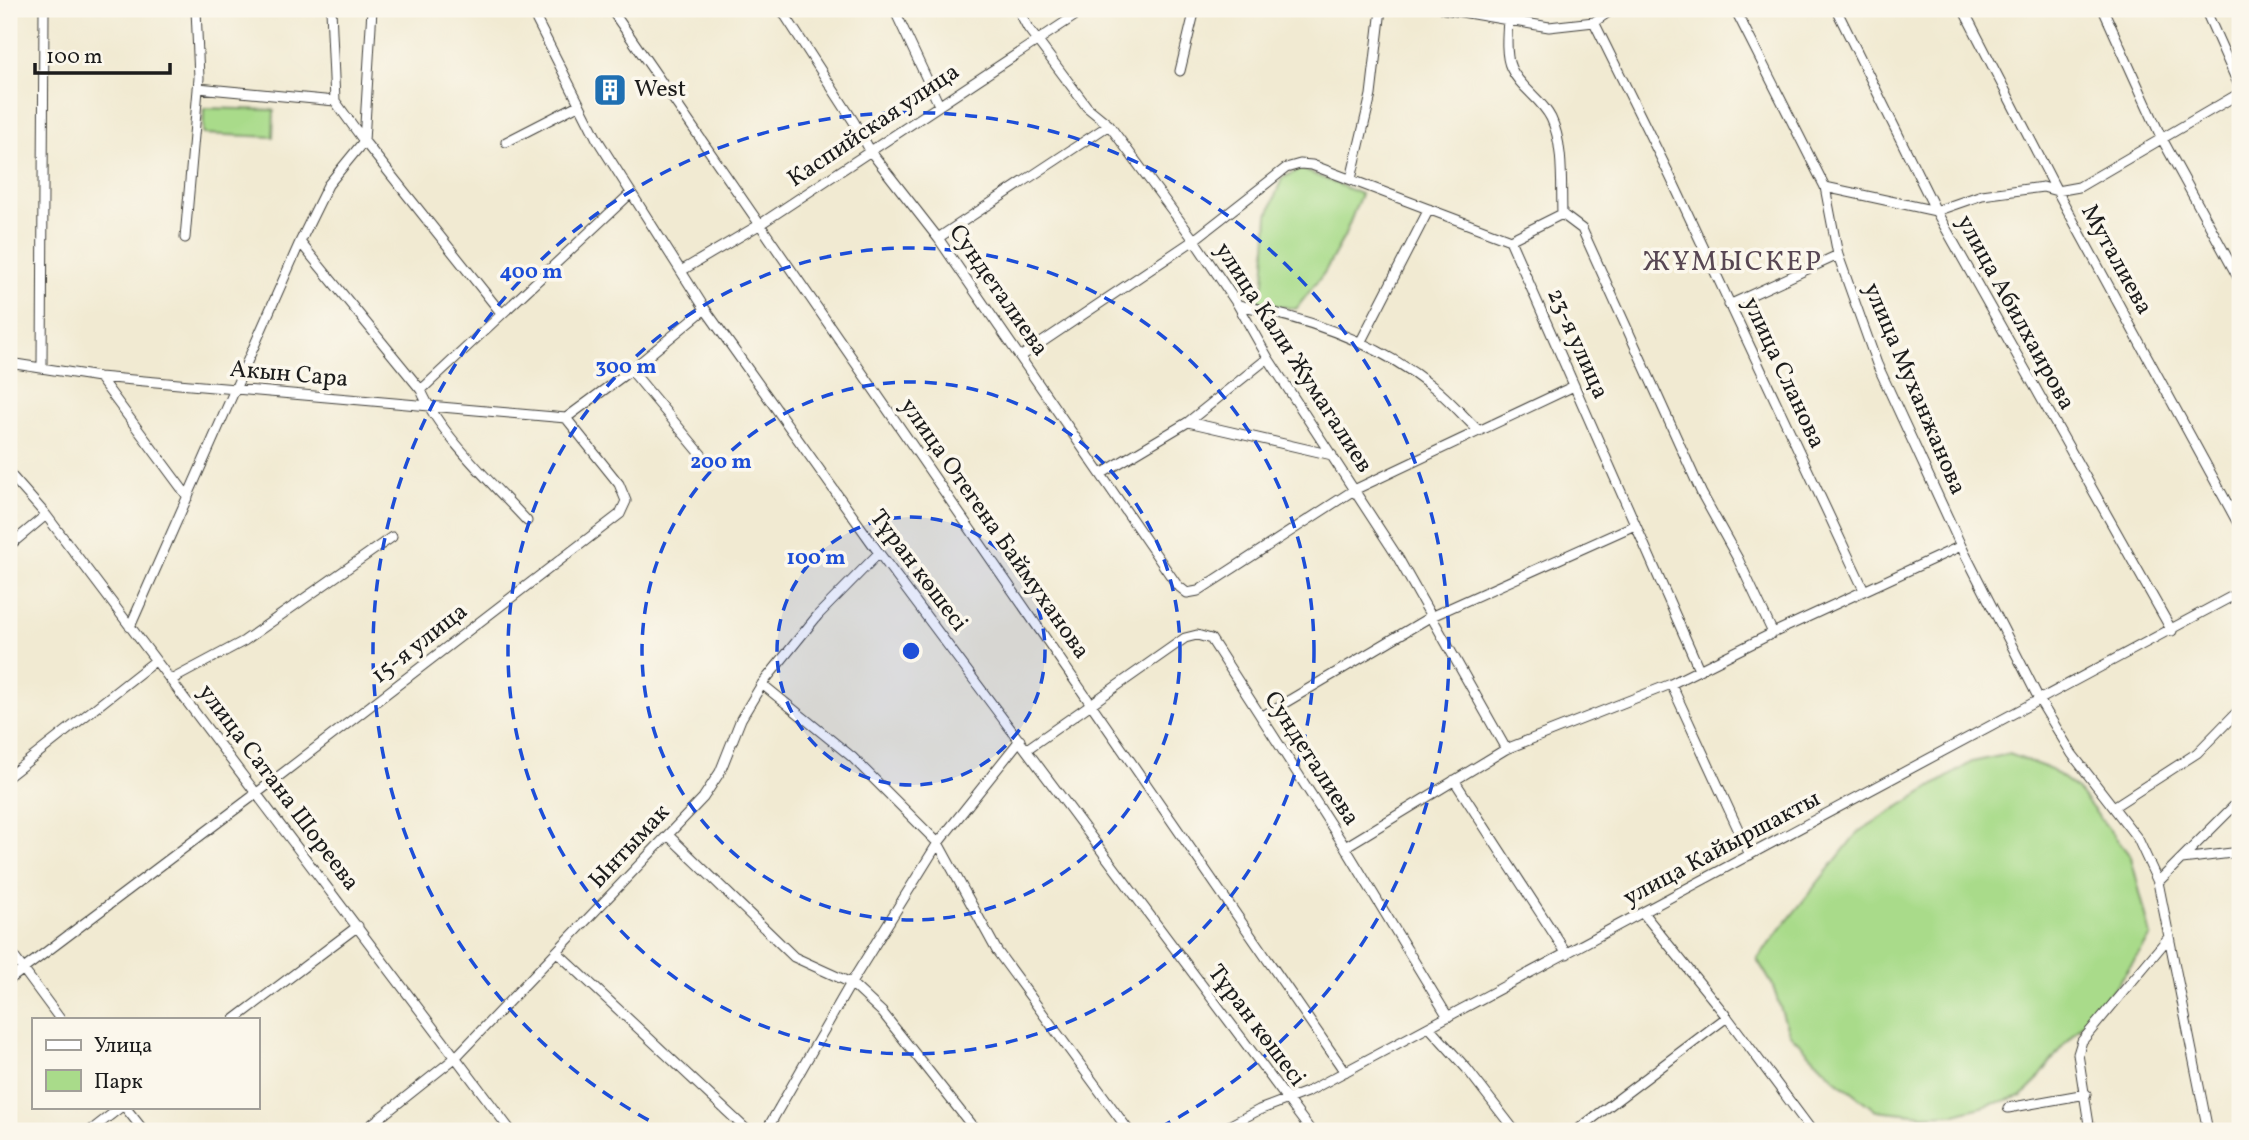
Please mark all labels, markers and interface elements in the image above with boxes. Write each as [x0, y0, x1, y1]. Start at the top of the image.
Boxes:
scale bar [35, 32, 170, 76]
text: 100 m [46, 43, 103, 72]
street label: Каспийская улица [781, 56, 967, 196]
building icon: West [591, 71, 629, 109]
place label: West [634, 73, 686, 107]
street label: Муталиева [2072, 199, 2160, 321]
street label: улица Абилхаирова [1947, 209, 2083, 417]
street label: Сундеталиева [940, 218, 1056, 364]
street label: улица Кали Жумагалиев [1206, 236, 1380, 480]
district label: ЖҰМЫСКЕР [1643, 243, 1823, 282]
text: 400 m [500, 258, 562, 287]
street label: улица Муханжанова [1854, 278, 1974, 500]
street label: 23-я улица [1537, 283, 1617, 405]
street label: улица Сланова [1733, 292, 1833, 454]
street label: Акын Сара [228, 353, 350, 397]
text: 300 m [596, 353, 656, 382]
street label: улица Отегена Баймуханова [891, 391, 1097, 667]
text: 200 m [690, 448, 752, 477]
street label: Тұран көшесі [861, 503, 975, 639]
text: 100 m [786, 544, 846, 573]
street label: 15-я улица [364, 595, 476, 693]
centre of rings [899, 639, 923, 663]
street label: улица Сатана Шореева [189, 677, 367, 899]
street label: Сундеталиева [1255, 685, 1367, 833]
street label: улица Кайыршакты [1617, 783, 1827, 915]
street label: Ынтымак [582, 797, 678, 897]
street label: Тұран көшесі [1199, 958, 1313, 1094]
legend [32, 1018, 259, 1108]
text: Улица [94, 1032, 152, 1061]
text: Парк [94, 1068, 143, 1097]

